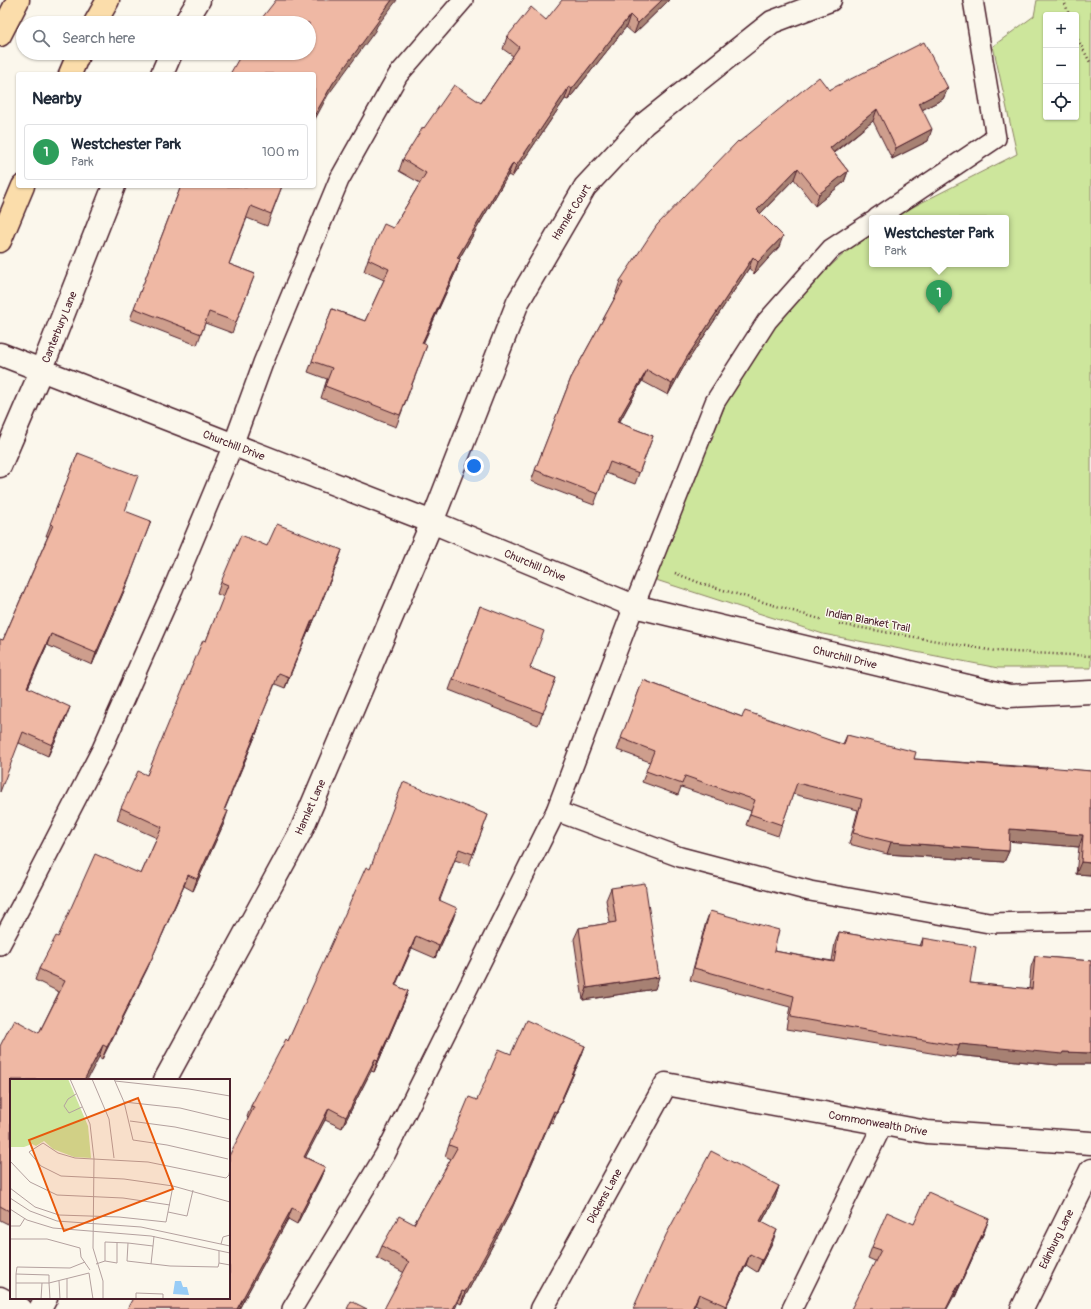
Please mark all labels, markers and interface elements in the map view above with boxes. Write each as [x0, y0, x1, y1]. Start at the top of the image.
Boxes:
map controls [1043, 12, 1079, 120]
button: + [1043, 12, 1079, 48]
search box [16, 16, 316, 60]
icon: search [30, 27, 52, 49]
text: Search here [62, 29, 135, 48]
button: − [1043, 48, 1079, 84]
button: locate [1043, 84, 1079, 120]
text: Nearby [32, 88, 81, 109]
text: Westchester Park [71, 135, 181, 154]
text: 1 [43, 144, 49, 160]
text: 100 m [262, 144, 299, 160]
text: Park [71, 154, 94, 170]
street label: Hamlet Court [549, 182, 594, 243]
popup [869, 215, 1009, 267]
text: Westchester Park [884, 224, 994, 243]
text: Park [884, 243, 907, 259]
pin: 1 [926, 280, 952, 313]
street label: Canterbury Lane [39, 289, 80, 365]
street label: Churchill Drive [201, 428, 267, 463]
your location [464, 456, 484, 476]
street label: Churchill Drive [502, 547, 568, 584]
street label: Indian Blanket Trail [824, 606, 911, 635]
street label: Churchill Drive [812, 643, 879, 672]
street label: Hamlet Lane [292, 777, 329, 837]
inset map [10, 1079, 230, 1299]
street label: Commonwealth Drive [828, 1108, 929, 1139]
street label: Dickens Lane [584, 1166, 625, 1226]
street label: Edinburg Lane [1036, 1207, 1077, 1271]

